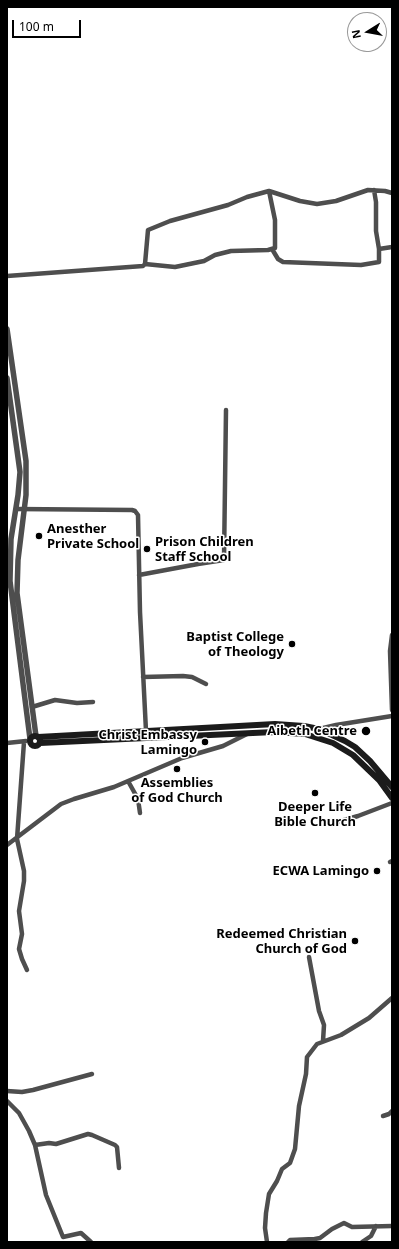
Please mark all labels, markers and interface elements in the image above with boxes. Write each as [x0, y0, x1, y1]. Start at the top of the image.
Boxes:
scale bar [14, 12, 83, 38]
north arrow [347, 12, 387, 52]
text: 100 m [19, 18, 54, 35]
text: N [347, 28, 364, 40]
place label: Anesther Private School [47, 521, 139, 552]
marker: Anesther Private School [34, 531, 44, 541]
place label: Prison Children Staff School [155, 534, 254, 565]
marker: Prison Children Staff School [142, 544, 152, 554]
place label: Baptist College of Theology [186, 629, 284, 660]
marker: Baptist College of Theology [287, 639, 297, 649]
place label: Aibeth Centre [267, 723, 357, 739]
marker: Aibeth Centre [360, 725, 372, 737]
place label: Christ Embassy Lamingo [99, 727, 197, 758]
marker: Christ Embassy Lamingo [200, 737, 210, 747]
marker: Assemblies of God Church [172, 764, 182, 774]
place label: Assemblies of God Church [131, 775, 223, 806]
marker: Deeper Life Bible Church [310, 788, 320, 798]
place label: Deeper Life Bible Church [274, 799, 356, 830]
place label: ECWA Lamingo [273, 863, 369, 879]
marker: ECWA Lamingo [372, 866, 382, 876]
place label: Redeemed Christian Church of God [216, 926, 347, 957]
marker: Redeemed Christian Church of God [350, 936, 360, 946]

